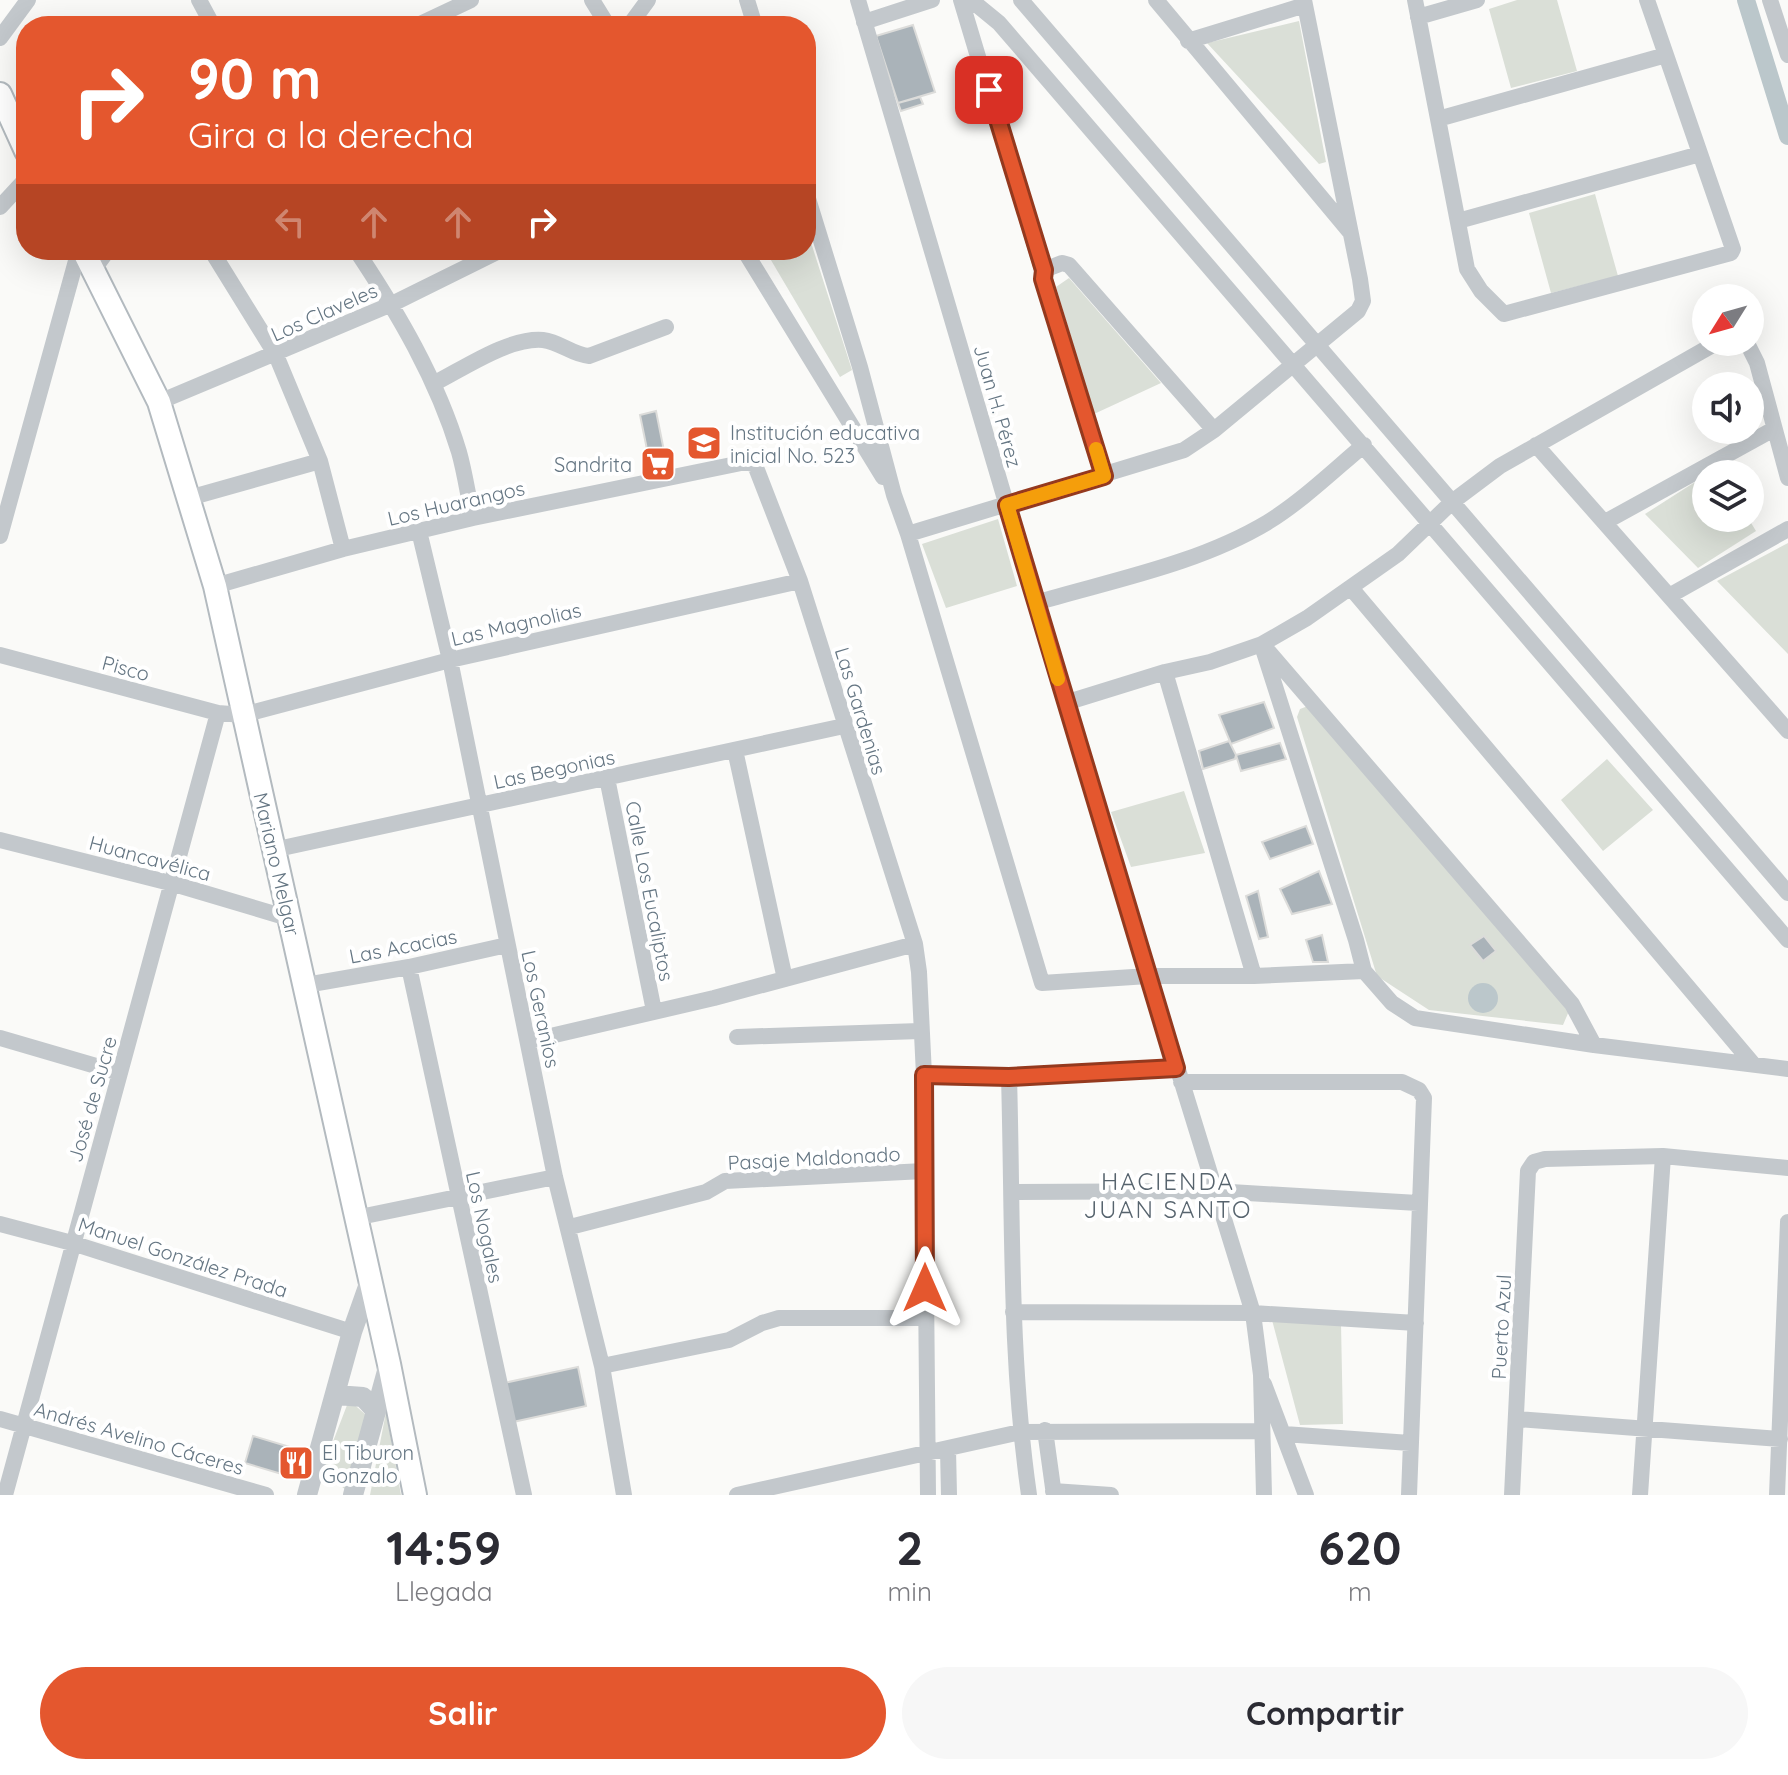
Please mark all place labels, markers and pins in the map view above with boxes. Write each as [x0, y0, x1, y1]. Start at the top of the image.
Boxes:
pin [955, 56, 1023, 124]
place label: Institución educativa inicial No. 523 [730, 420, 920, 468]
school or university icon: Institución educativa inicial No. 523 [685, 424, 723, 462]
supermarket icon: Sandrita [639, 445, 677, 483]
place label: Sandrita [554, 452, 632, 477]
place label: El Tiburon Gonzalo [322, 1440, 414, 1488]
restaurant icon: El Tiburon Gonzalo [277, 1444, 315, 1482]

